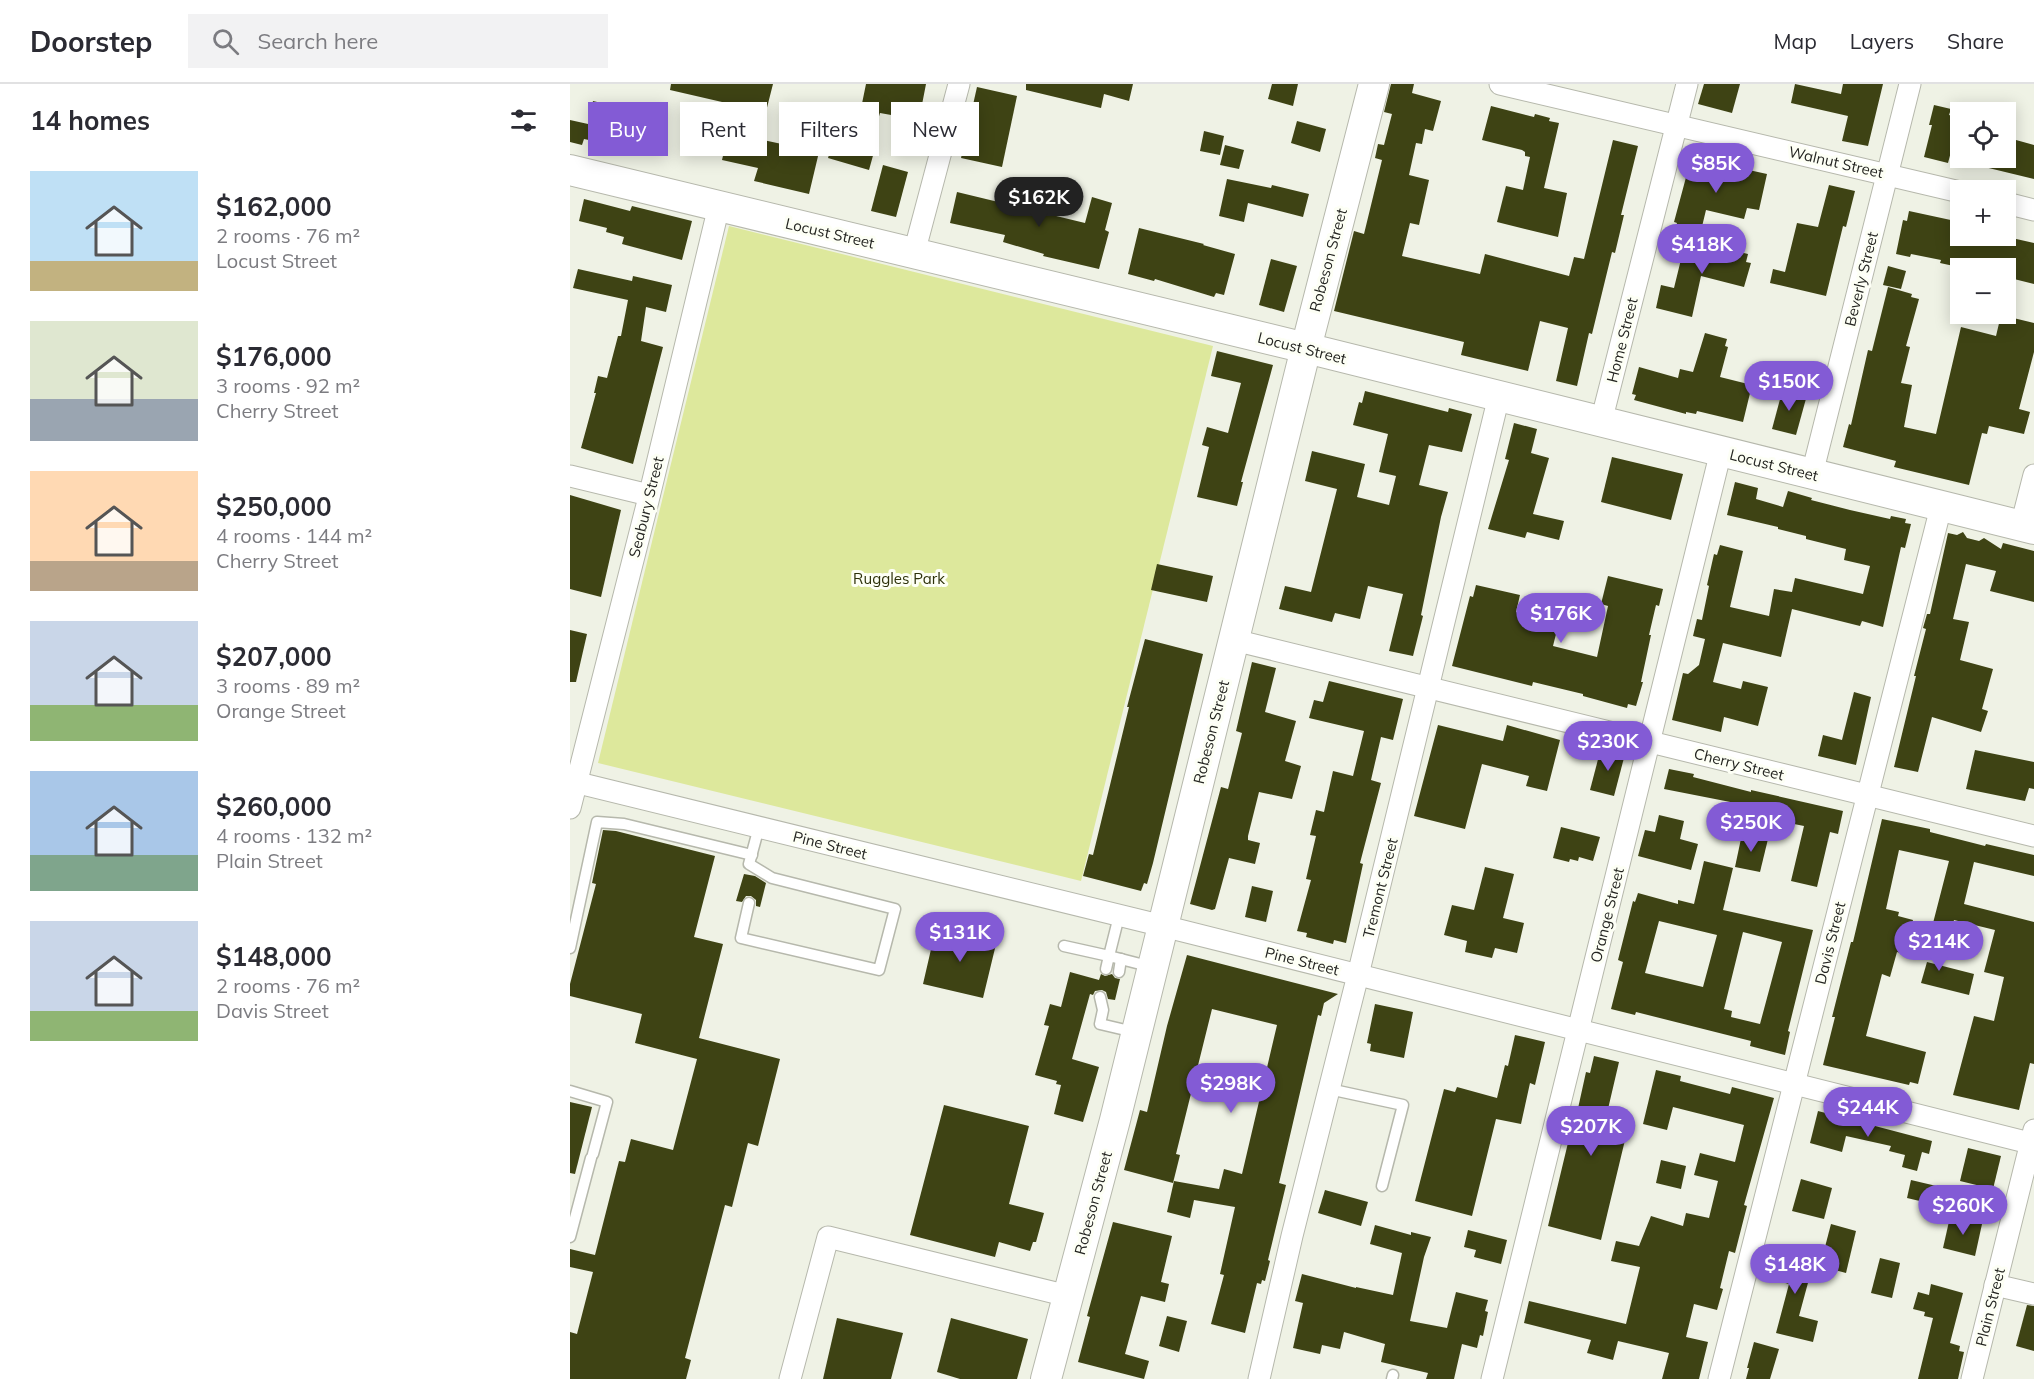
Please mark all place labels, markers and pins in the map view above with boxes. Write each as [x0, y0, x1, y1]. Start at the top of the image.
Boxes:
pin: $85K [1680, 143, 1752, 194]
pin: $162K [997, 177, 1081, 228]
pin: $418K [1660, 224, 1744, 275]
pin: $150K [1747, 361, 1831, 412]
pin: $176K [1519, 593, 1603, 644]
pin: $230K [1566, 721, 1650, 772]
pin: $250K [1709, 802, 1793, 853]
pin: $131K [918, 912, 1002, 963]
pin: $214K [1897, 921, 1981, 972]
pin: $298K [1189, 1063, 1273, 1114]
pin: $244K [1826, 1087, 1910, 1138]
pin: $207K [1549, 1106, 1633, 1157]
pin: $260K [1921, 1185, 2005, 1236]
pin: $148K [1753, 1244, 1837, 1295]

